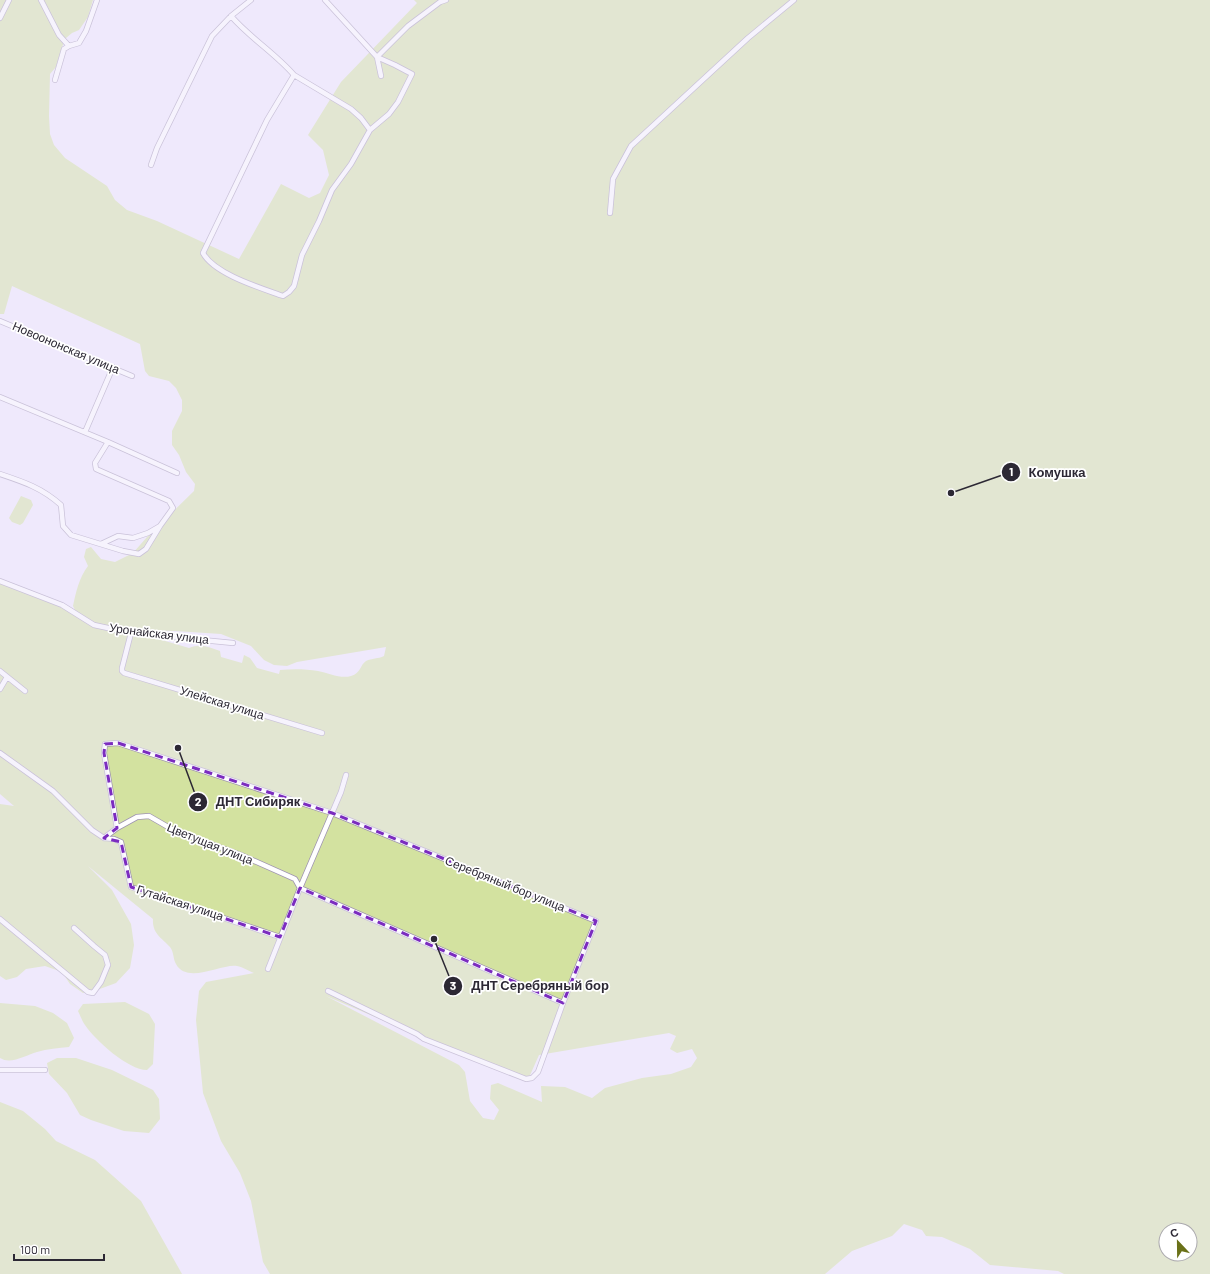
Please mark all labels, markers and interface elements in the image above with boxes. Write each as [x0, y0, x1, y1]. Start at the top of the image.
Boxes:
street label: Новоононская улица [10, 318, 122, 377]
callout: Комушка [1001, 460, 1094, 485]
text: 1 [1009, 464, 1013, 478]
text: Комушка [1029, 464, 1086, 480]
street label: Уронайская улица [108, 620, 210, 647]
street label: Улейская улица [178, 683, 266, 723]
callout: ДНТ Сибиряк [188, 789, 308, 814]
text: ДНТ Сибиряк [216, 793, 301, 809]
text: 2 [195, 794, 202, 808]
street label: Цветущая улица [165, 819, 256, 868]
street label: Серебряный бор улица [443, 853, 568, 915]
street label: Гутайская улица [135, 881, 226, 924]
callout: ДНТ Серебряный бор [443, 973, 616, 998]
text: ДНТ Серебряный бор [471, 977, 609, 993]
text: 3 [450, 978, 456, 992]
north arrow [1158, 1222, 1198, 1262]
text: С [1168, 1225, 1180, 1240]
scale bar [14, 1236, 104, 1262]
text: 100 m [20, 1242, 50, 1256]

